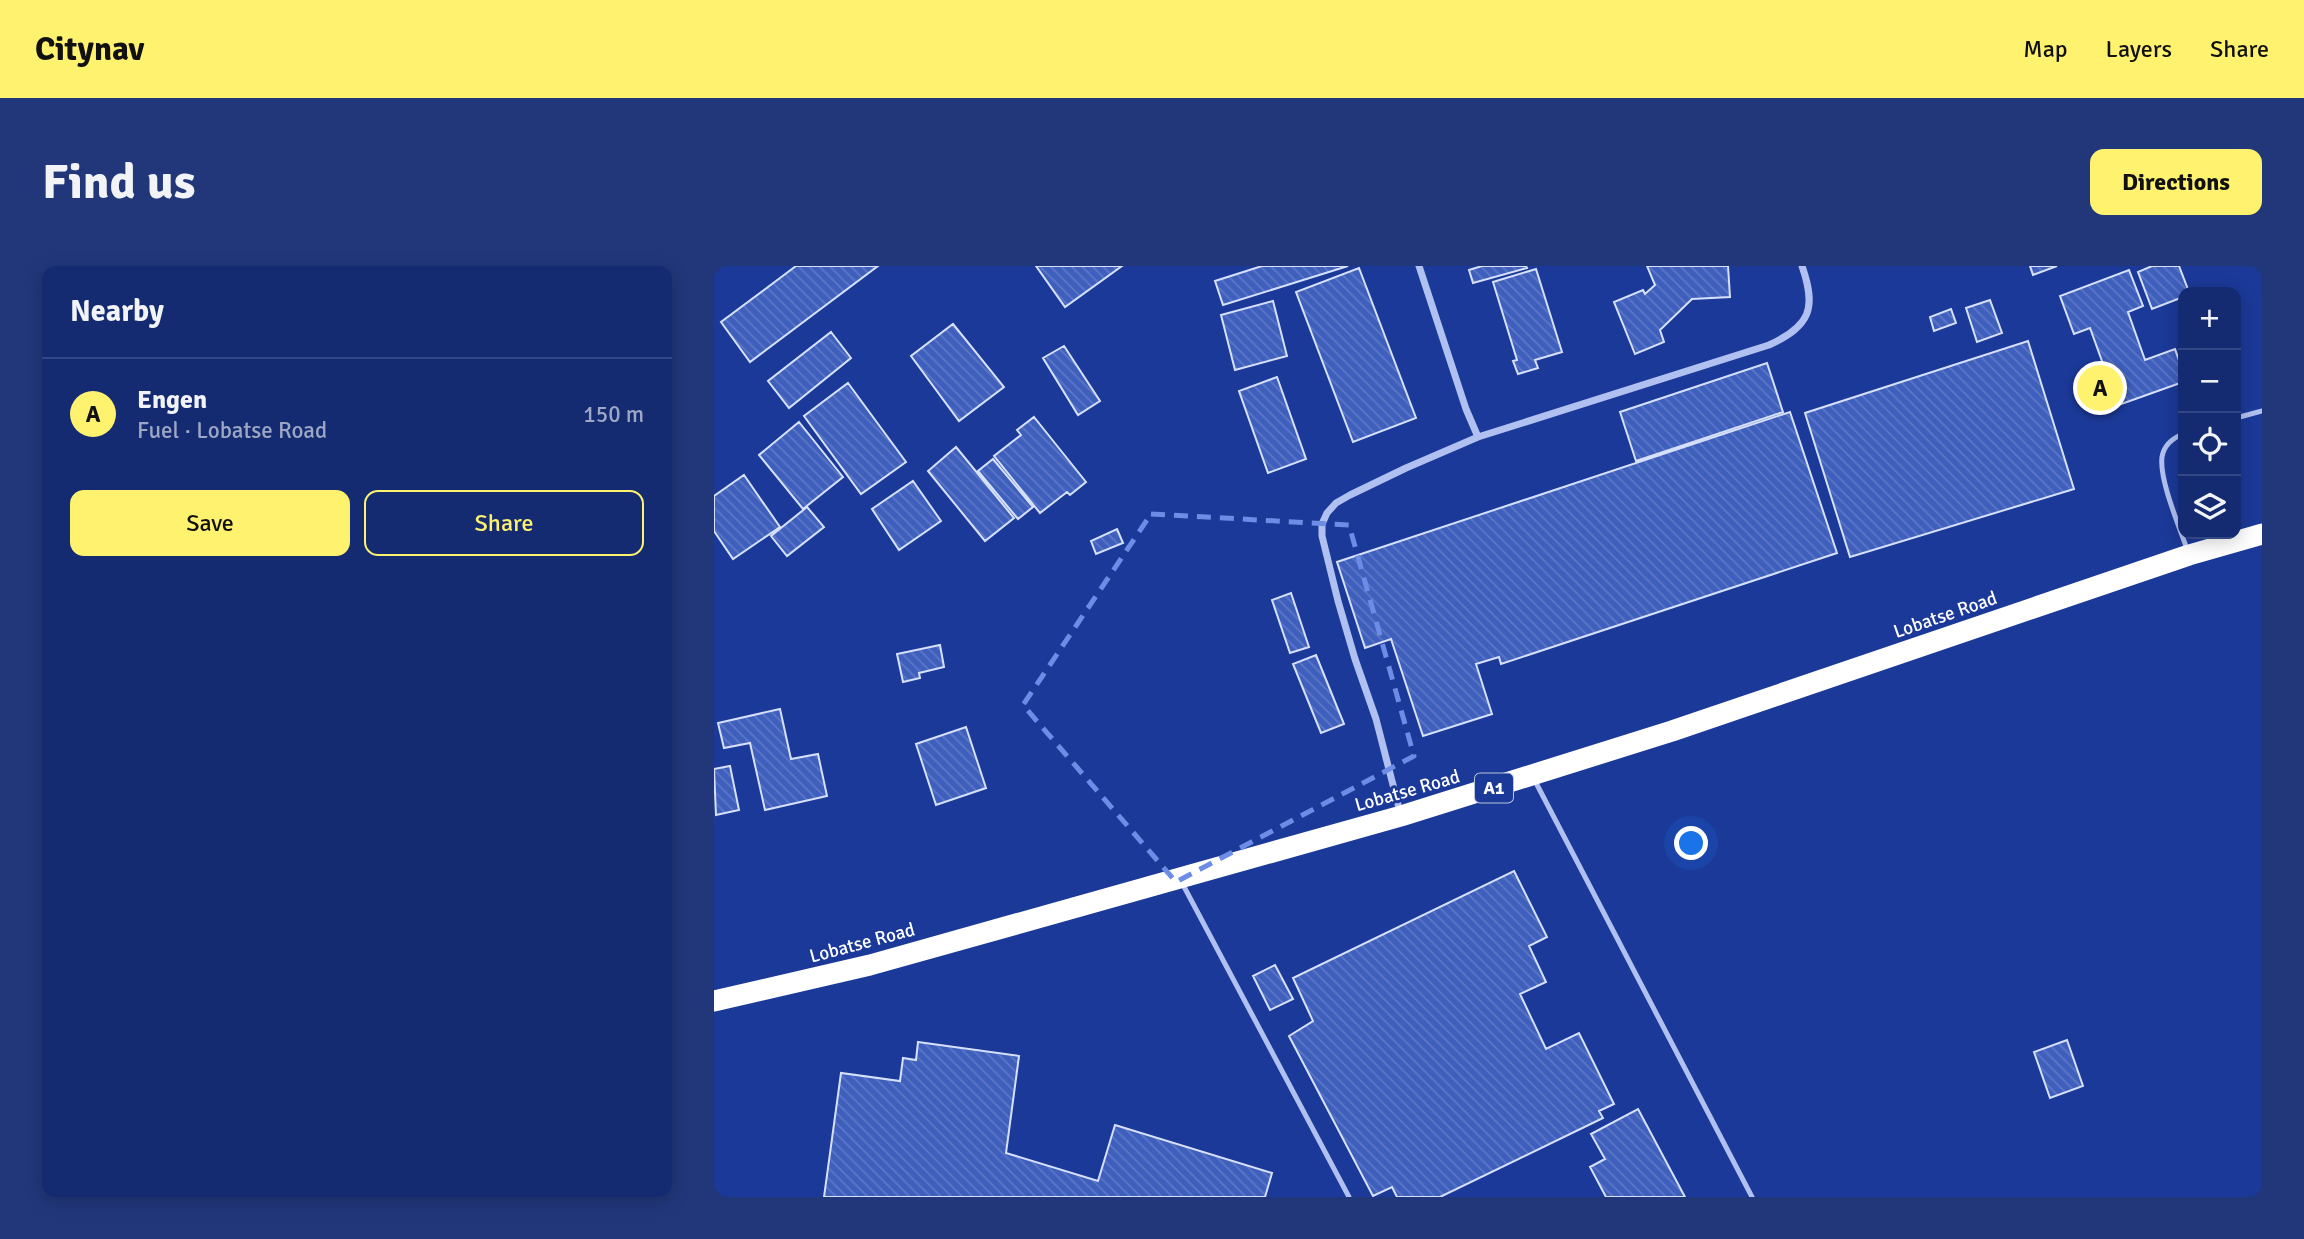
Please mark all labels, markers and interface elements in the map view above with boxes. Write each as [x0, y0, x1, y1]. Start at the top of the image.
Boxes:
text: Citynav [35, 29, 144, 70]
text: Map [2023, 34, 2068, 64]
text: Layers [2106, 34, 2172, 64]
text: Share [2210, 34, 2269, 64]
button: Directions [2090, 149, 2262, 215]
text: Find us [42, 152, 195, 212]
map controls [2178, 287, 2241, 539]
button: + [2178, 287, 2241, 350]
text: Nearby [70, 293, 164, 330]
button: − [2178, 350, 2241, 413]
pin: A [2077, 362, 2123, 414]
text: Engen [137, 384, 207, 416]
text: A [86, 400, 100, 429]
text: 150 m [583, 400, 644, 429]
button: locate [2178, 413, 2241, 476]
text: Fuel · Lobatse Road [137, 416, 327, 445]
button: layers [2178, 476, 2241, 539]
button: Save [70, 490, 350, 556]
button: Share [364, 490, 644, 556]
street label: Lobatse Road [1890, 586, 2000, 644]
street label: Lobatse Road [1352, 765, 1463, 817]
road number: A1 [1475, 774, 1513, 802]
your location [1674, 826, 1708, 860]
street label: Lobatse Road [807, 917, 918, 969]

